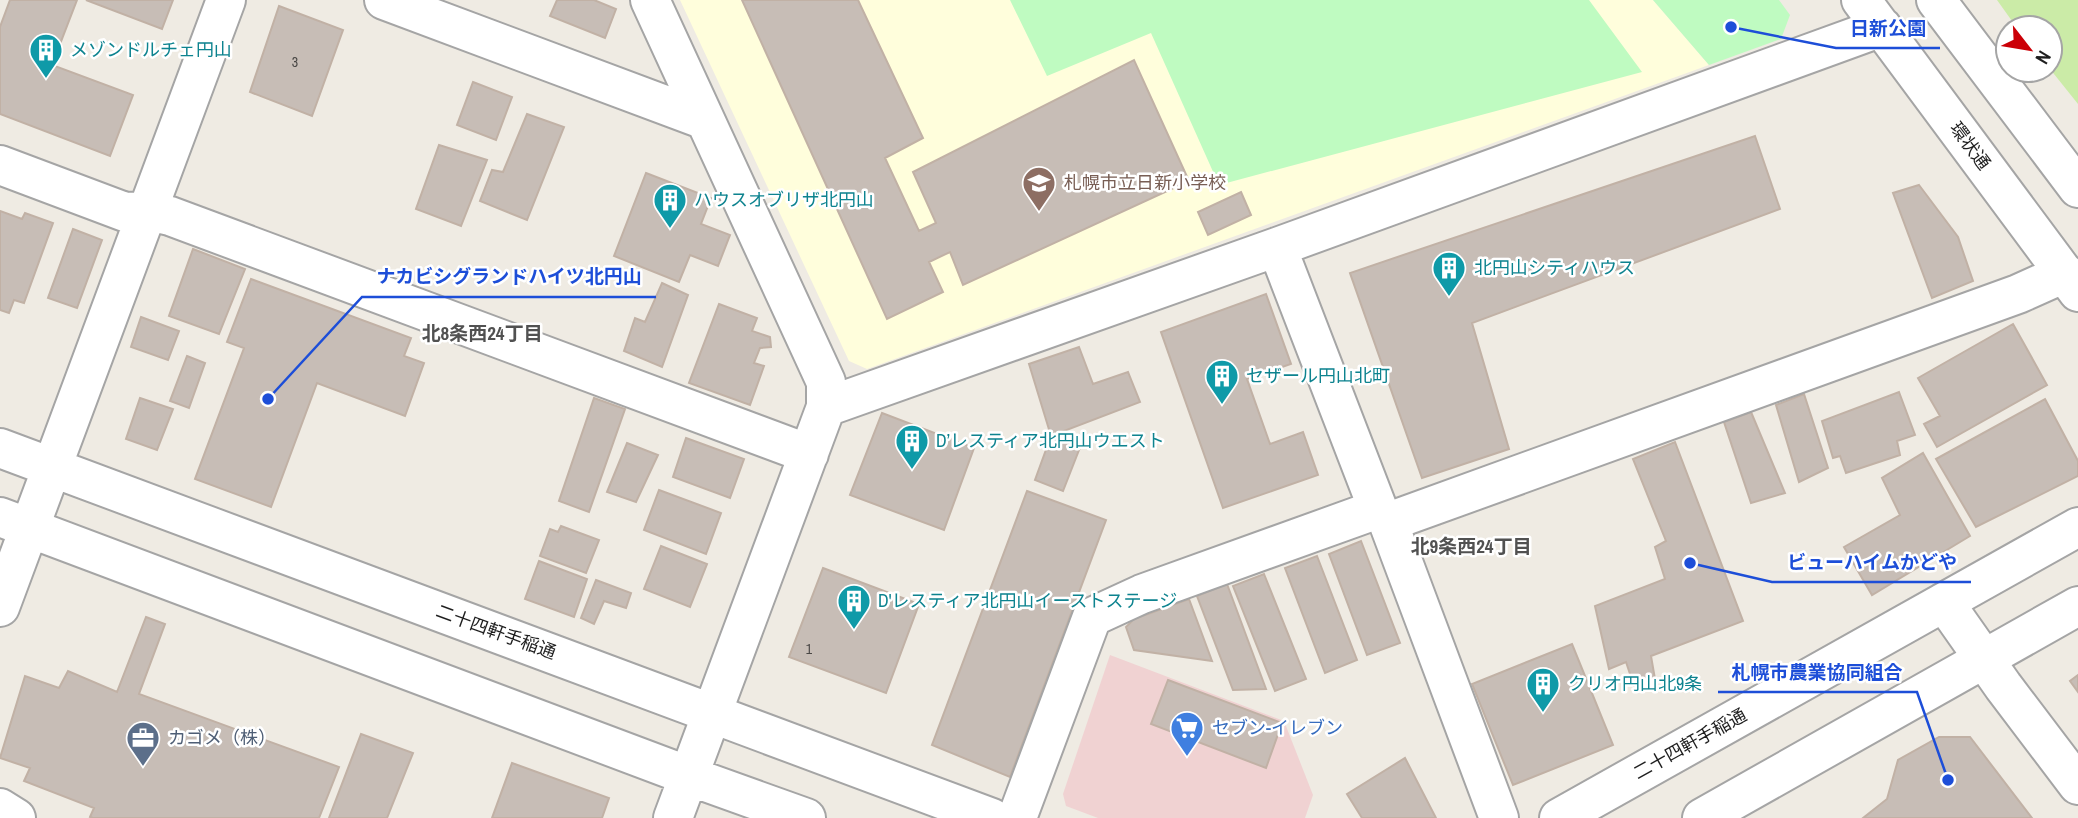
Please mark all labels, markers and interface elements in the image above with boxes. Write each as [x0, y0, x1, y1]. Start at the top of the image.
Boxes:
callout: 日新公園 [1836, 8, 1940, 48]
north arrow [1994, 14, 2064, 84]
text: 日新公園 [1850, 15, 1926, 41]
building icon: メゾンドルチェ円山 [27, 31, 65, 80]
place label: メゾンドルチェ円山 [70, 37, 232, 62]
text: N [2030, 46, 2058, 69]
house number: 3 [292, 53, 298, 71]
street label: 環状通 [1944, 117, 1997, 175]
school or university icon: 札幌市立日新小学校 [1020, 164, 1058, 213]
place label: 札幌市立日新小学校 [1064, 170, 1226, 195]
building icon: ハウスオブリザ北円山 [651, 181, 689, 230]
place label: ハウスオブリザ北円山 [694, 187, 874, 212]
building icon: 北円山シティハウス [1430, 249, 1468, 298]
place label: 北円山シティハウス [1474, 255, 1635, 280]
callout: ナカビシグランドハイツ北円山 [362, 257, 656, 297]
text: ナカビシグランドハイツ北円山 [376, 263, 642, 289]
district label: 北8条西24丁目 [422, 320, 543, 346]
building icon: セザール円山北町 [1203, 357, 1241, 406]
place label: セザール円山北町 [1246, 363, 1390, 388]
building icon: D’レスティア北円山ウエスト [893, 422, 931, 471]
place label: D’レスティア北円山ウエスト [936, 428, 1165, 453]
district label: 北9条西24丁目 [1411, 533, 1532, 559]
callout: ビューハイムかどや [1772, 542, 1971, 582]
text: ビューハイムかどや [1787, 549, 1957, 575]
building icon: D'レスティア北円山イーストステージ [835, 582, 873, 631]
place label: D'レスティア北円山イーストステージ [878, 588, 1177, 613]
street label: 二十四軒手稲通 [433, 598, 560, 665]
house number: 1 [806, 640, 813, 658]
callout: 札幌市農業協同組合 [1718, 652, 1917, 692]
text: 札幌市農業協同組合 [1731, 659, 1903, 685]
building icon: クリオ円山北9条 [1524, 665, 1562, 714]
place label: クリオ円山北9条 [1568, 671, 1702, 696]
street label: 二十四軒手稲通 [1629, 702, 1751, 785]
supermarket icon: セブン-イレブン [1168, 709, 1206, 758]
place label: セブン-イレブン [1212, 715, 1343, 740]
office icon: カゴメ（株） [124, 719, 162, 768]
place label: カゴメ（株） [168, 725, 276, 750]

